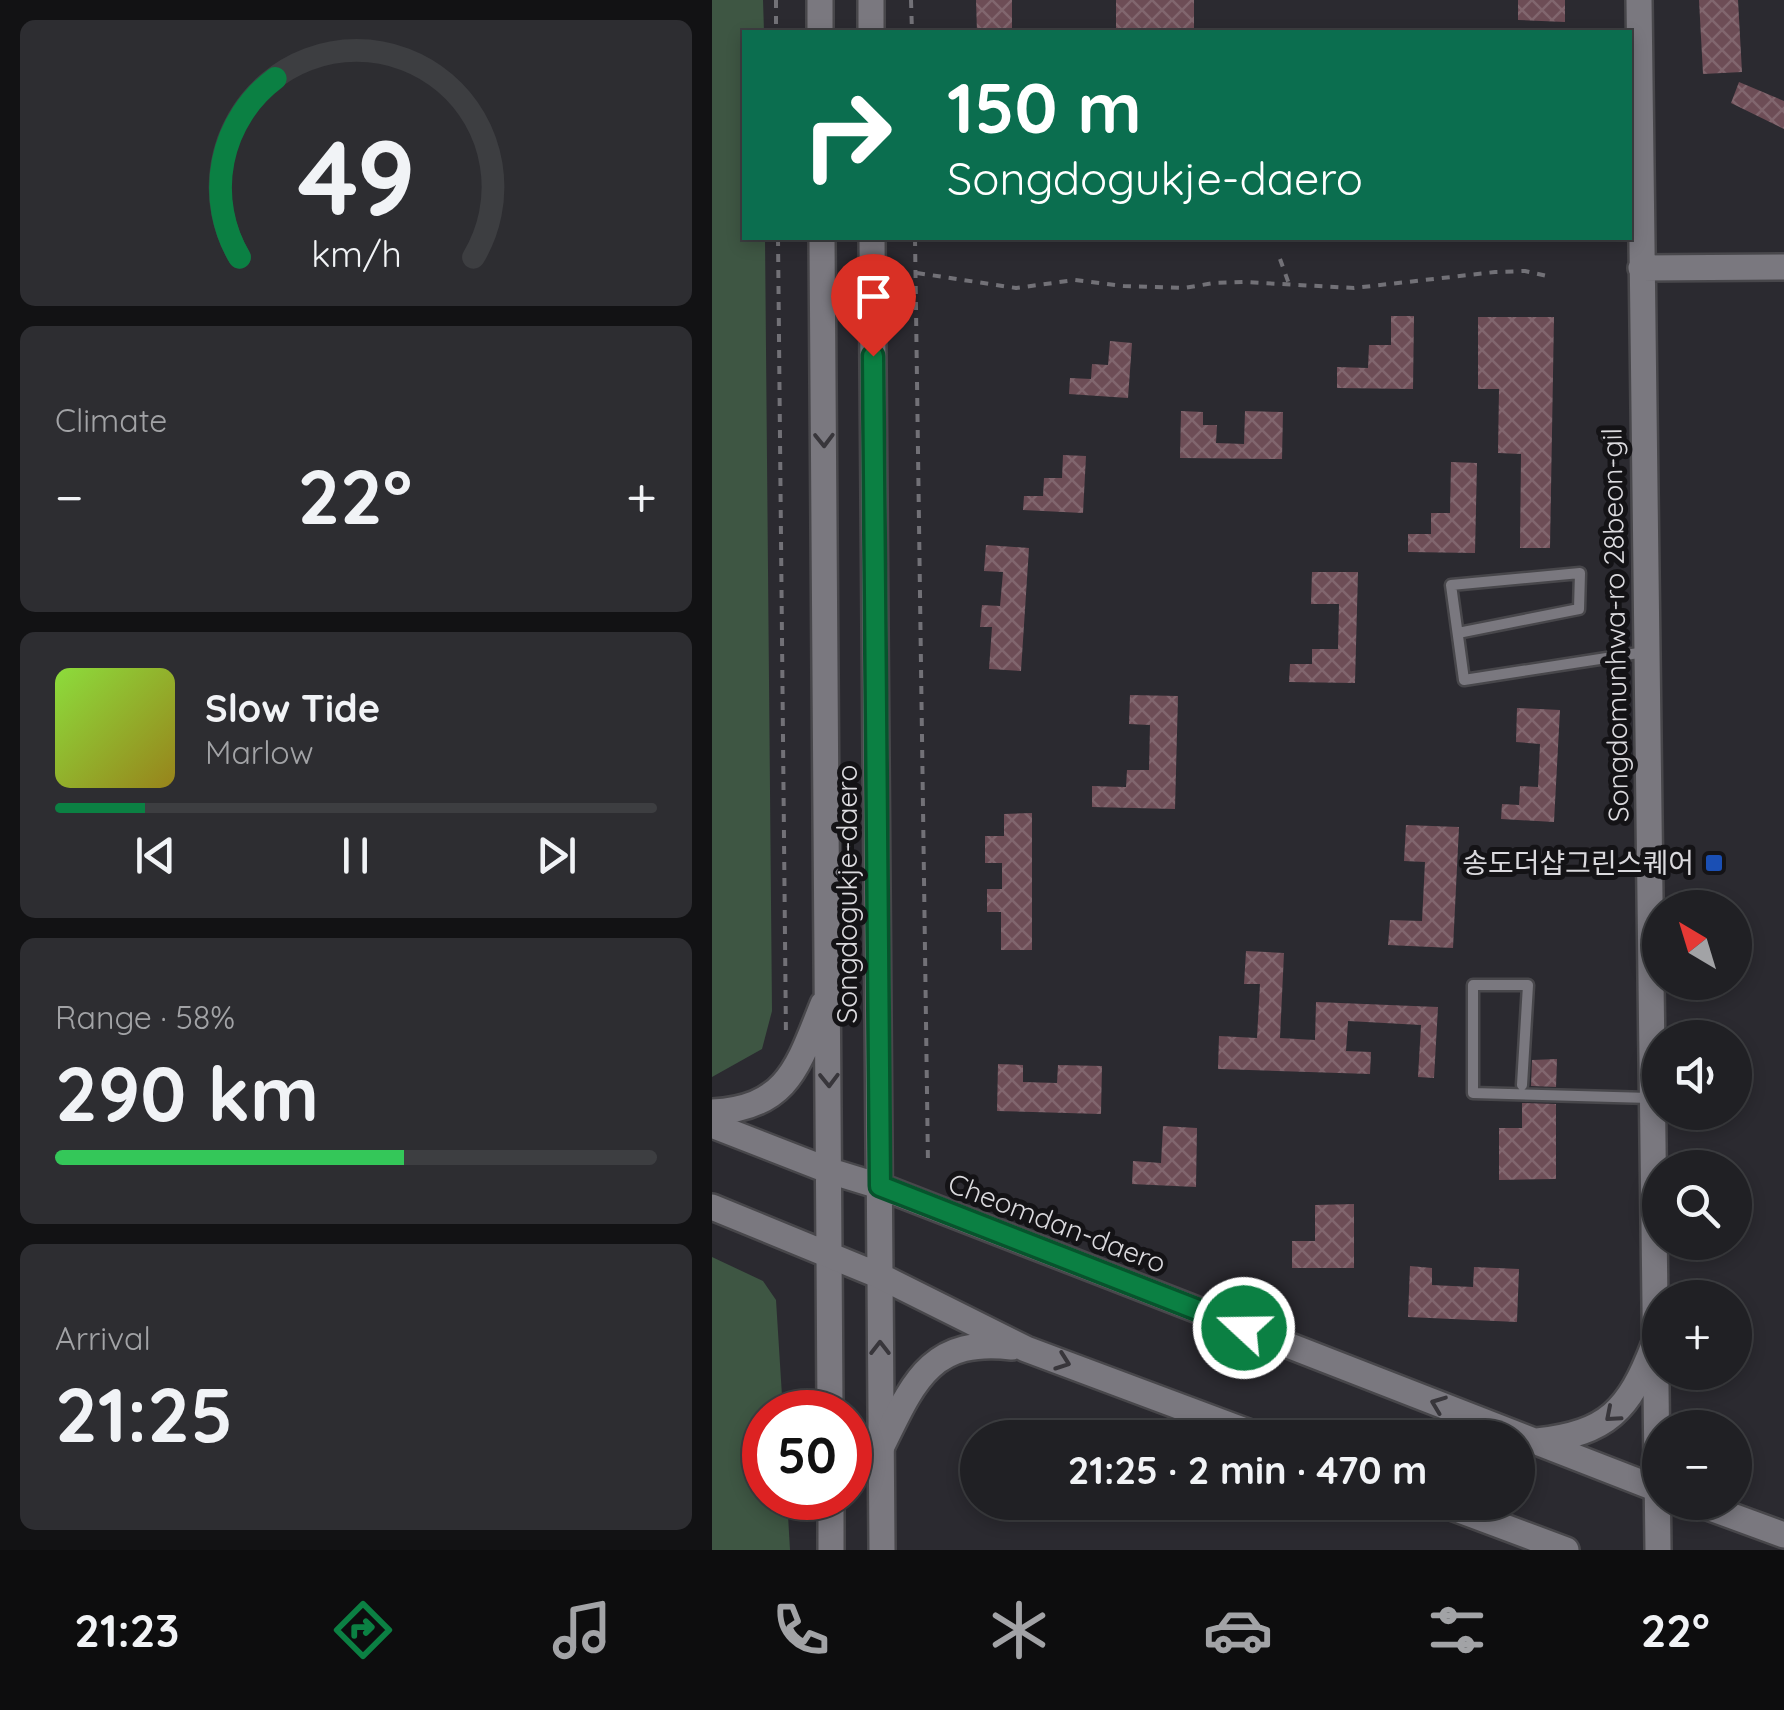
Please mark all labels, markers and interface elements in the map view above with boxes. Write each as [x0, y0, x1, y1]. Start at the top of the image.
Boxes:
text: 150 m [947, 63, 1142, 151]
icon: right [782, 70, 912, 200]
text: 49 [297, 111, 415, 241]
text: Songdogukje-daero [947, 150, 1363, 206]
text: km/h [311, 231, 401, 276]
pin [831, 254, 916, 357]
icon: arrive [846, 269, 901, 324]
text: Climate [55, 400, 167, 440]
street label: Songdomunhwa-ro 28beon-gil [1594, 428, 1635, 822]
one-way arrow [813, 432, 835, 448]
text: 22° [297, 449, 412, 543]
text: − [55, 462, 84, 531]
text: + [626, 462, 657, 531]
text: Slow Tide [205, 684, 380, 732]
text: Marlow [205, 732, 314, 772]
street label: Songdogukje-daero [829, 765, 864, 1023]
icon: previous [128, 828, 183, 883]
icon: pause [328, 828, 383, 883]
icon: next [529, 828, 584, 883]
place label: 송도더샵그린스퀘어 [1462, 845, 1694, 880]
marker: 송도더샵그린스퀘어 [1703, 852, 1725, 874]
north arrow [1642, 890, 1752, 1000]
map controls [1642, 890, 1752, 1520]
text: Range · 58% [55, 997, 235, 1037]
button: sound [1642, 1020, 1752, 1130]
text: 290 km [55, 1046, 319, 1140]
one-way arrow [819, 1072, 840, 1088]
button: search [1642, 1150, 1752, 1260]
street label: Cheomdan-daero [943, 1165, 1171, 1280]
position arrow [1192, 1276, 1296, 1380]
button: + [1642, 1280, 1752, 1390]
text: Arrival [55, 1318, 151, 1358]
one-way arrow [870, 1339, 891, 1355]
one-way arrow [1053, 1351, 1070, 1371]
text: 21:25 [55, 1367, 233, 1461]
speed limit sign: 50 [742, 1390, 872, 1520]
one-way arrow [1431, 1395, 1448, 1415]
one-way arrow [1605, 1404, 1624, 1422]
button: − [1642, 1410, 1752, 1520]
text: 21:25 · 2 min · 470 m [1068, 1446, 1427, 1494]
icon: directions [328, 1595, 398, 1665]
icon: music [547, 1595, 617, 1665]
icon: phone [766, 1595, 836, 1665]
icon: climate [984, 1595, 1054, 1665]
icon: car [1203, 1595, 1273, 1665]
icon: filters [1422, 1595, 1492, 1665]
text: 21:23 [74, 1602, 180, 1658]
text: 22° [1641, 1602, 1710, 1658]

